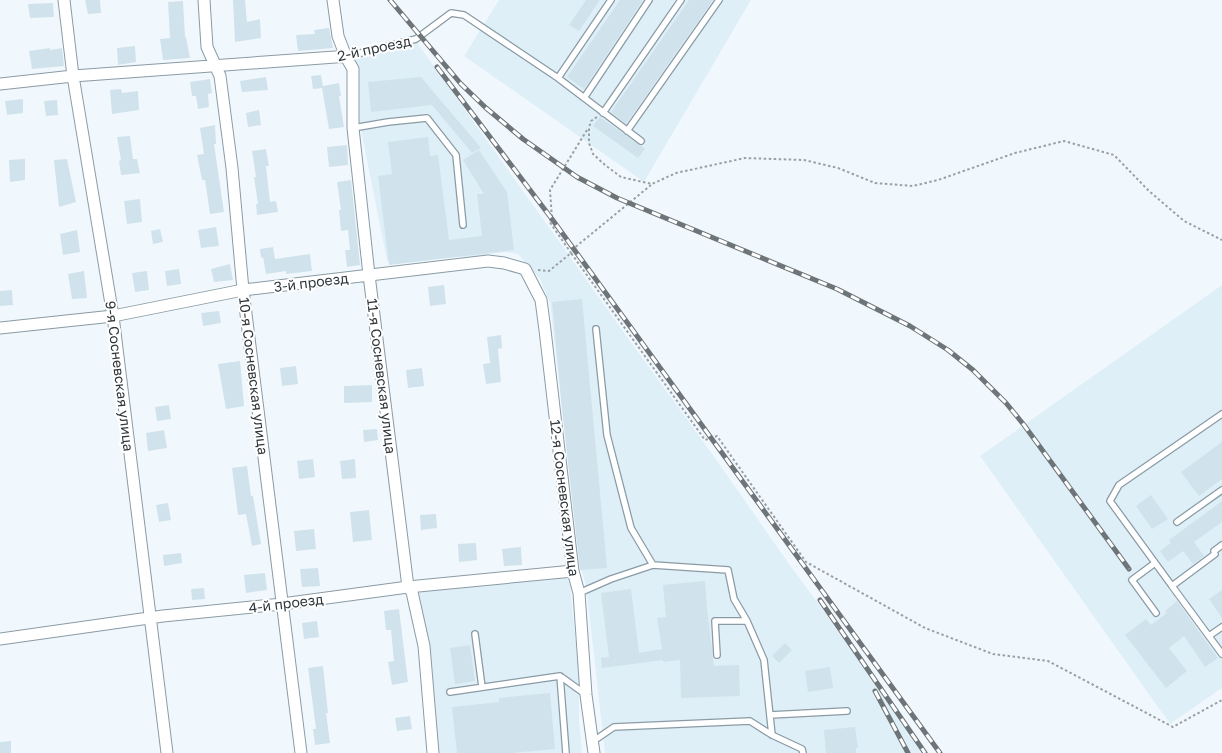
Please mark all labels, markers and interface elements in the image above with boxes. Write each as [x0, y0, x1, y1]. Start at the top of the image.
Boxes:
street label: 2-й проезд [336, 32, 413, 64]
street label: 3-й проезд [273, 269, 350, 295]
street label: 10-я Сосневская улица [236, 296, 272, 456]
street label: 11-я Сосневская улица [364, 297, 400, 455]
street label: 9-я Сосневская улица [102, 300, 138, 452]
street label: 12-я Сосневская улица [547, 419, 583, 577]
street label: 4-й проезд [248, 590, 325, 616]

